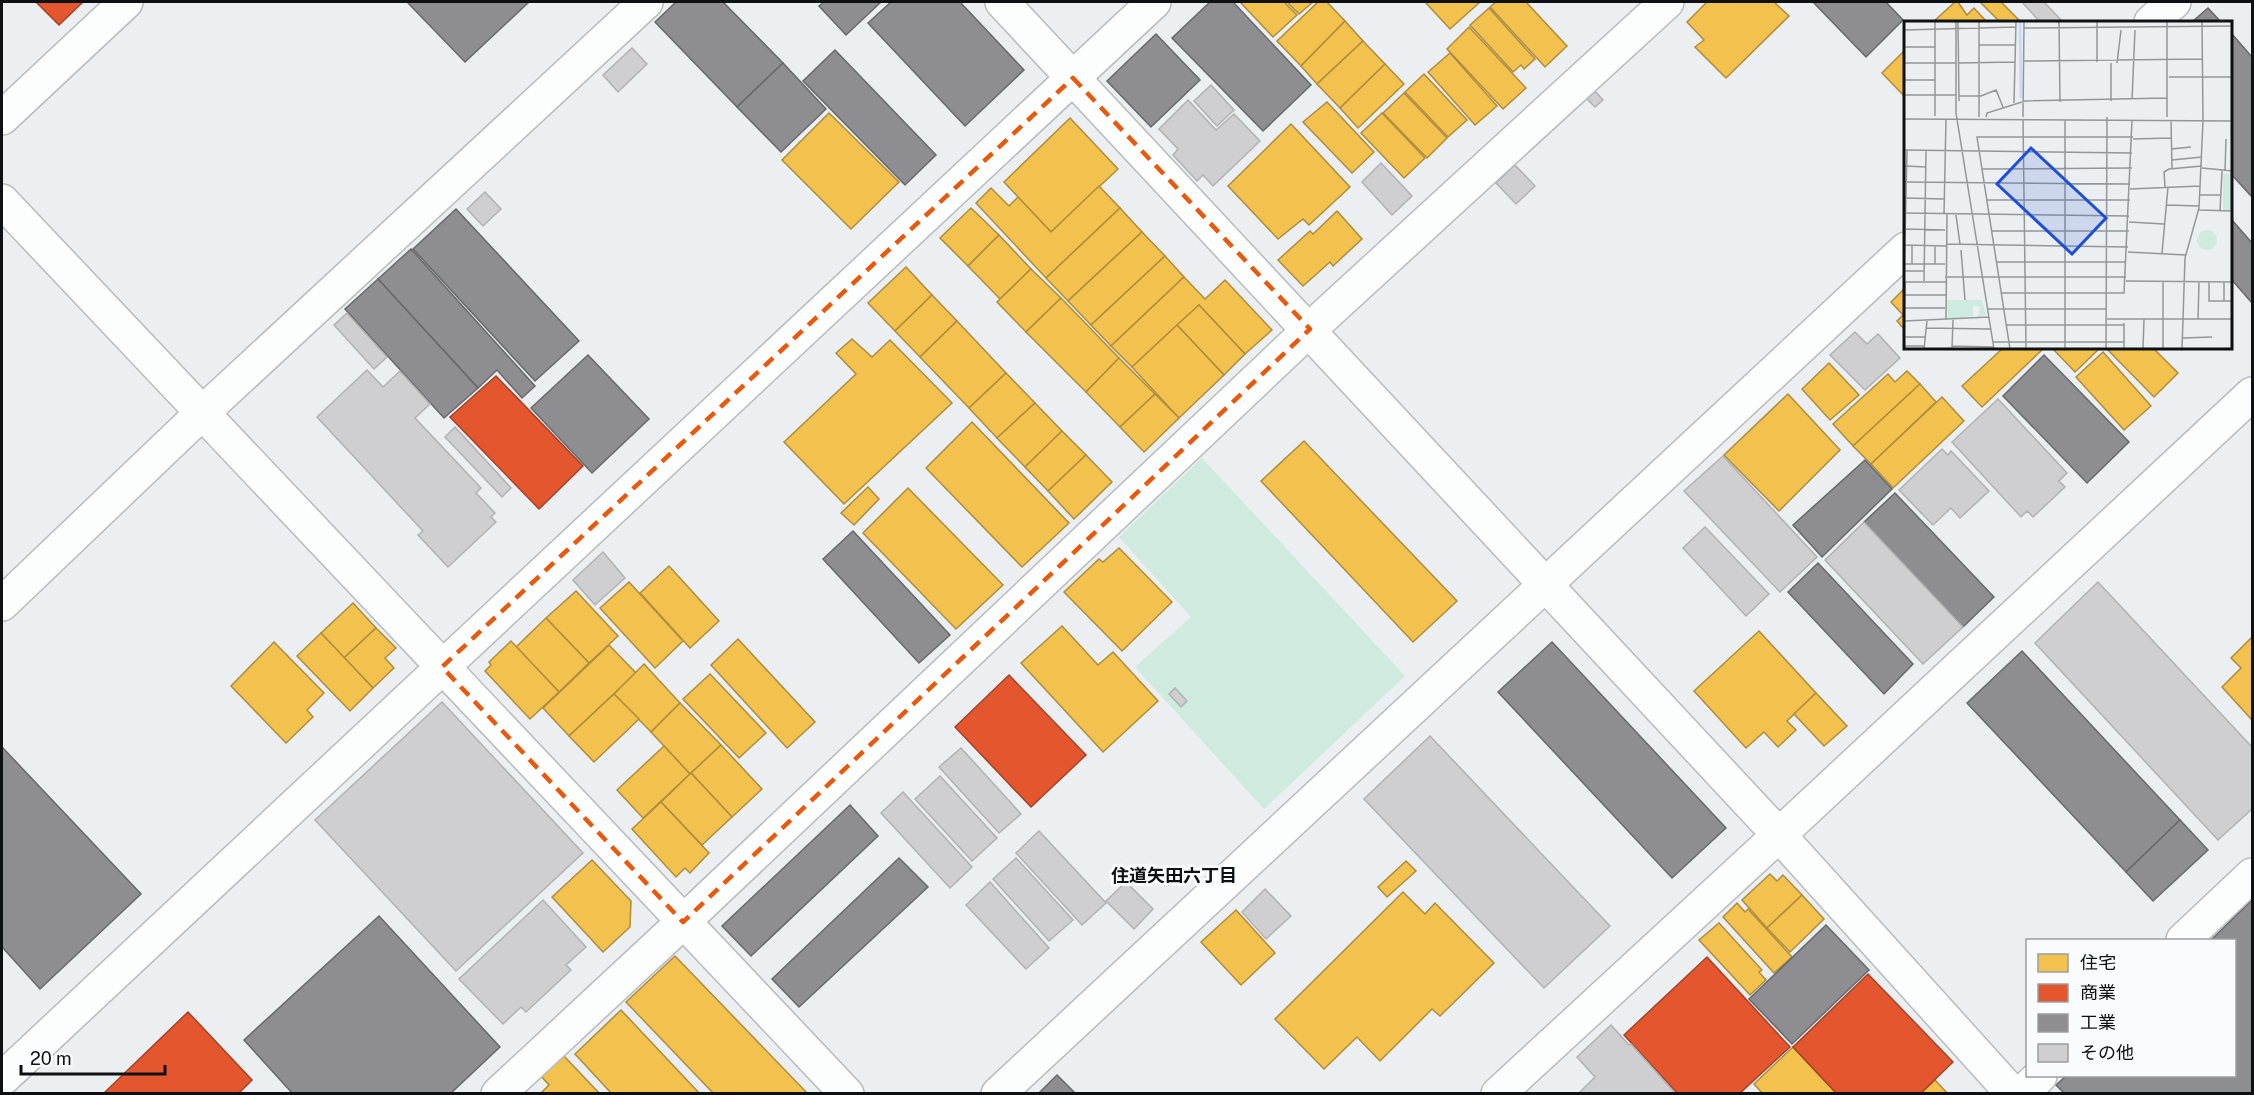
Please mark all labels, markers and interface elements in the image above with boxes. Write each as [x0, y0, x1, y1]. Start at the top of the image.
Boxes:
inset map [1904, 21, 2233, 350]
district label: 住道矢田六丁目 [1111, 865, 1237, 886]
legend [2026, 939, 2236, 1077]
text: 住宅 [2080, 952, 2116, 973]
text: 商業 [2080, 982, 2116, 1003]
text: 工業 [2080, 1012, 2116, 1033]
scale bar [21, 1038, 165, 1076]
text: その他 [2080, 1042, 2134, 1063]
text: 20 m [30, 1048, 72, 1069]

